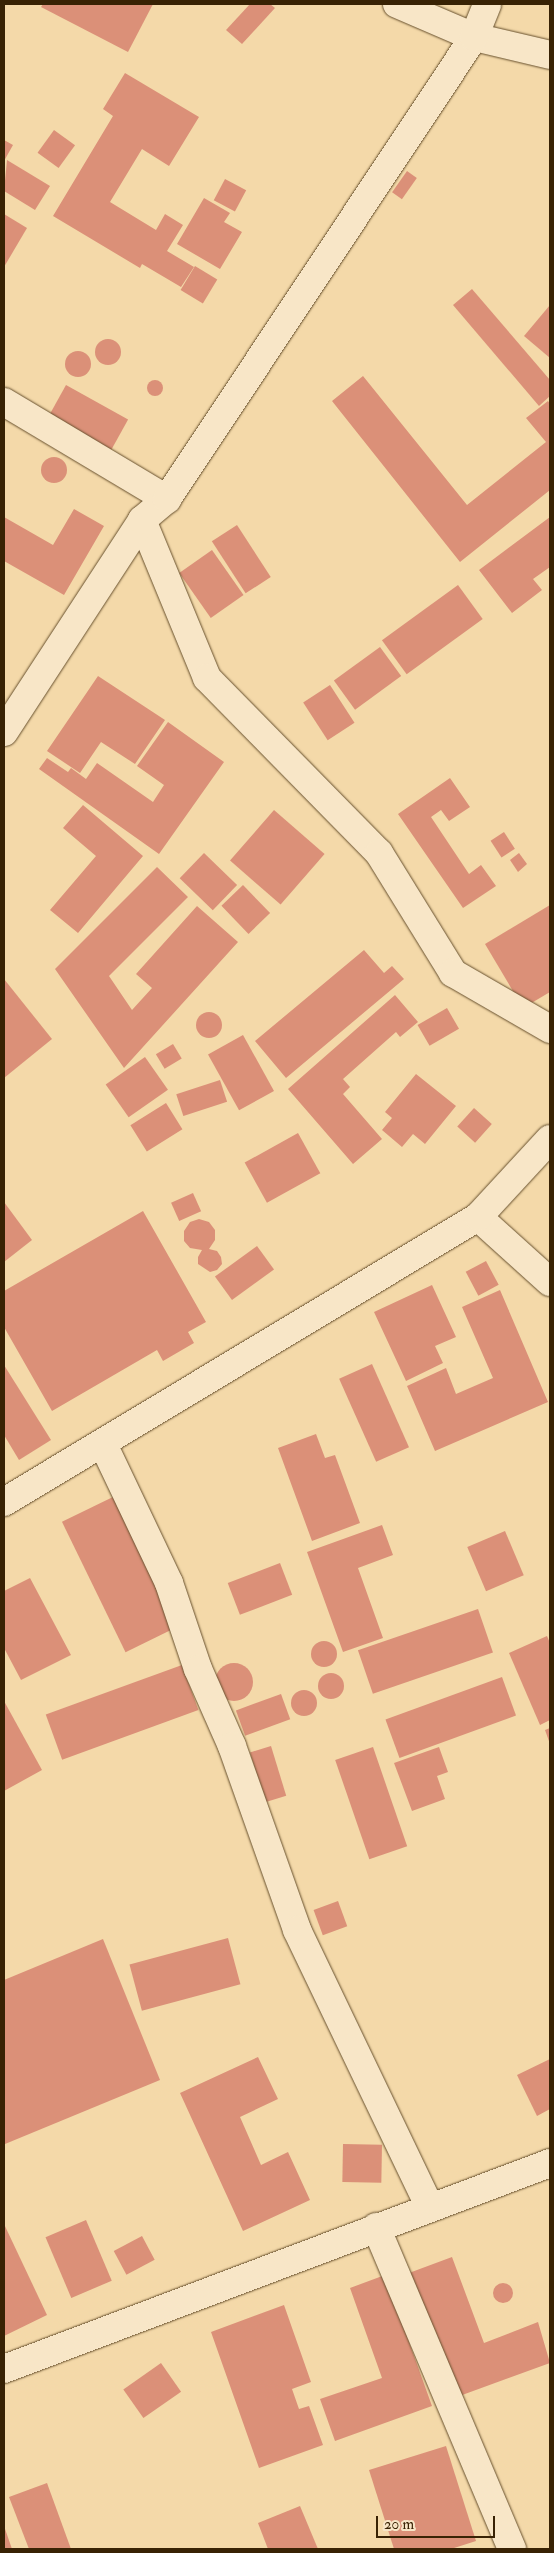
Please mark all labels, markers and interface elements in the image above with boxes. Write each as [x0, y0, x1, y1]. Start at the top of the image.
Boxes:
scale bar [379, 2506, 498, 2538]
text: 20 m [384, 2515, 414, 2534]

